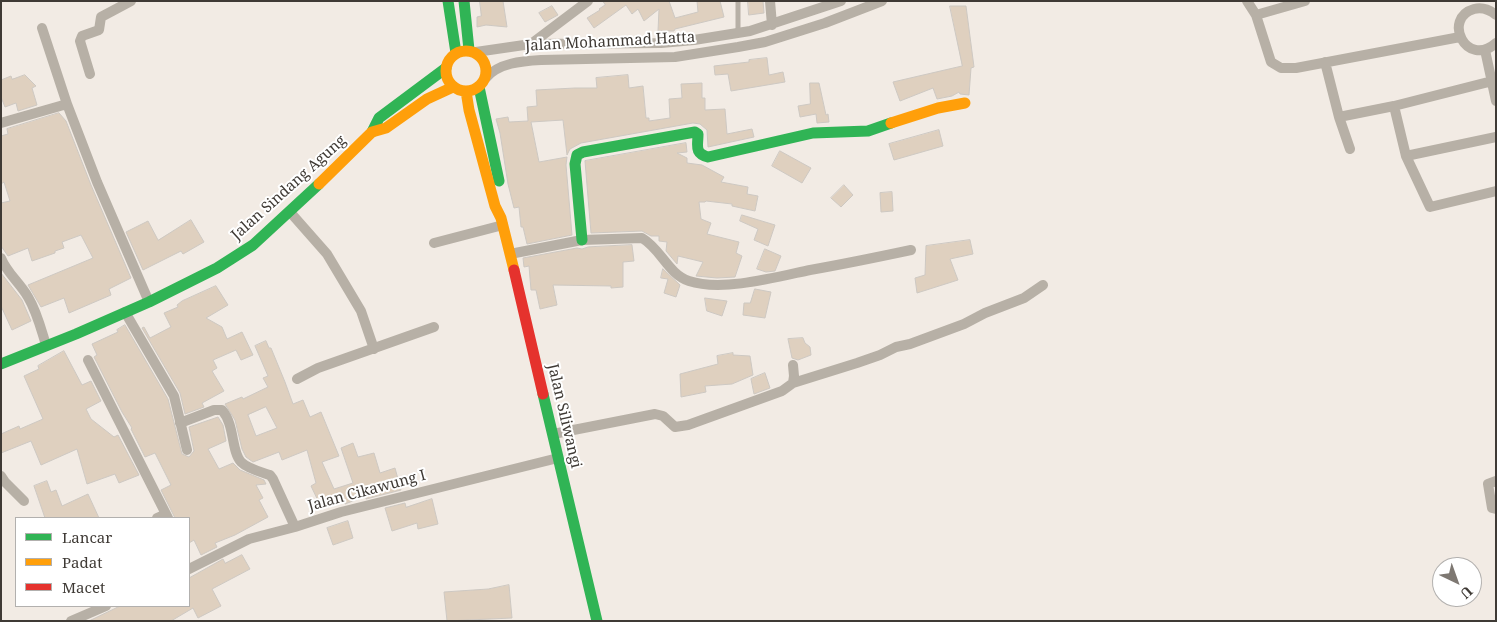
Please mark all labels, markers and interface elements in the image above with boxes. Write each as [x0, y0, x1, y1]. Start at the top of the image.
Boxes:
street label: Jalan Mohammad Hatta [524, 29, 696, 55]
street label: Jalan Sindang Agung [228, 132, 350, 244]
street label: Jalan Siliwangi [543, 362, 585, 470]
street label: Jalan Cikawung I [306, 467, 428, 515]
legend [15, 517, 190, 607]
text: Lancar [62, 527, 112, 547]
text: Padat [62, 552, 102, 572]
north arrow [1432, 557, 1482, 607]
text: Macet [62, 577, 105, 597]
text: U [1456, 582, 1477, 603]

